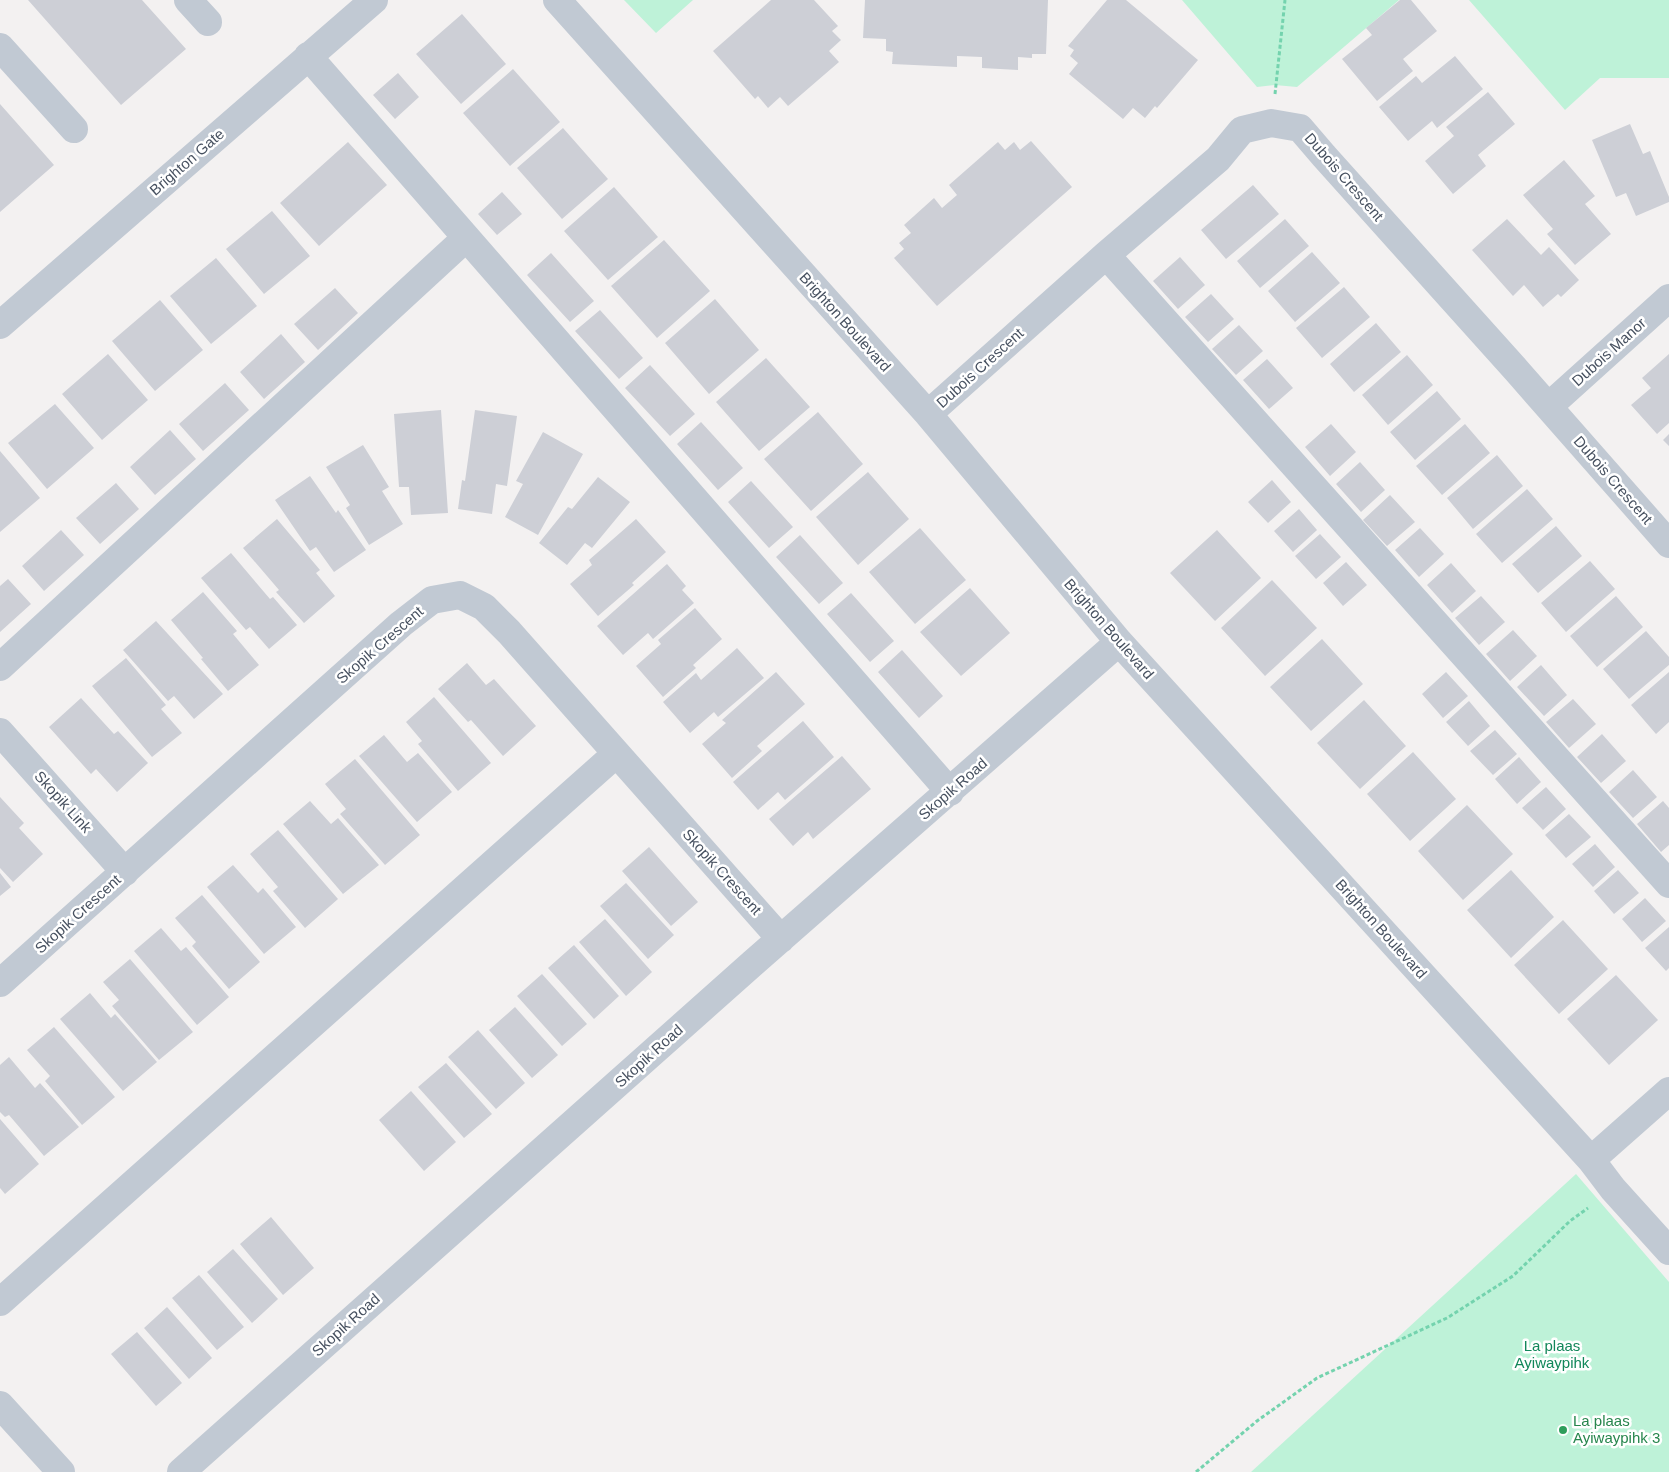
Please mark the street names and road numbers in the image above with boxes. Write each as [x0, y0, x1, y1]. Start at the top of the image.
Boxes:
street label: Brighton Gate [146, 125, 227, 198]
street label: Dubois Crescent [1302, 129, 1388, 225]
street label: Brighton Boulevard [796, 269, 894, 375]
street label: Dubois Manor [1568, 314, 1649, 389]
street label: Dubois Crescent [933, 324, 1027, 411]
street label: Dubois Crescent [1571, 432, 1657, 528]
street label: Brighton Boulevard [1061, 575, 1158, 682]
street label: Skopik Crescent [333, 602, 427, 687]
street label: Skopik Road [915, 754, 990, 823]
street label: Skopik Link [31, 767, 96, 836]
street label: Skopik Crescent [680, 825, 766, 919]
street label: Skopik Crescent [31, 870, 125, 956]
street label: Brighton Boulevard [1332, 876, 1430, 982]
street label: Skopik Road [611, 1021, 686, 1090]
street label: Skopik Road [308, 1290, 383, 1359]

